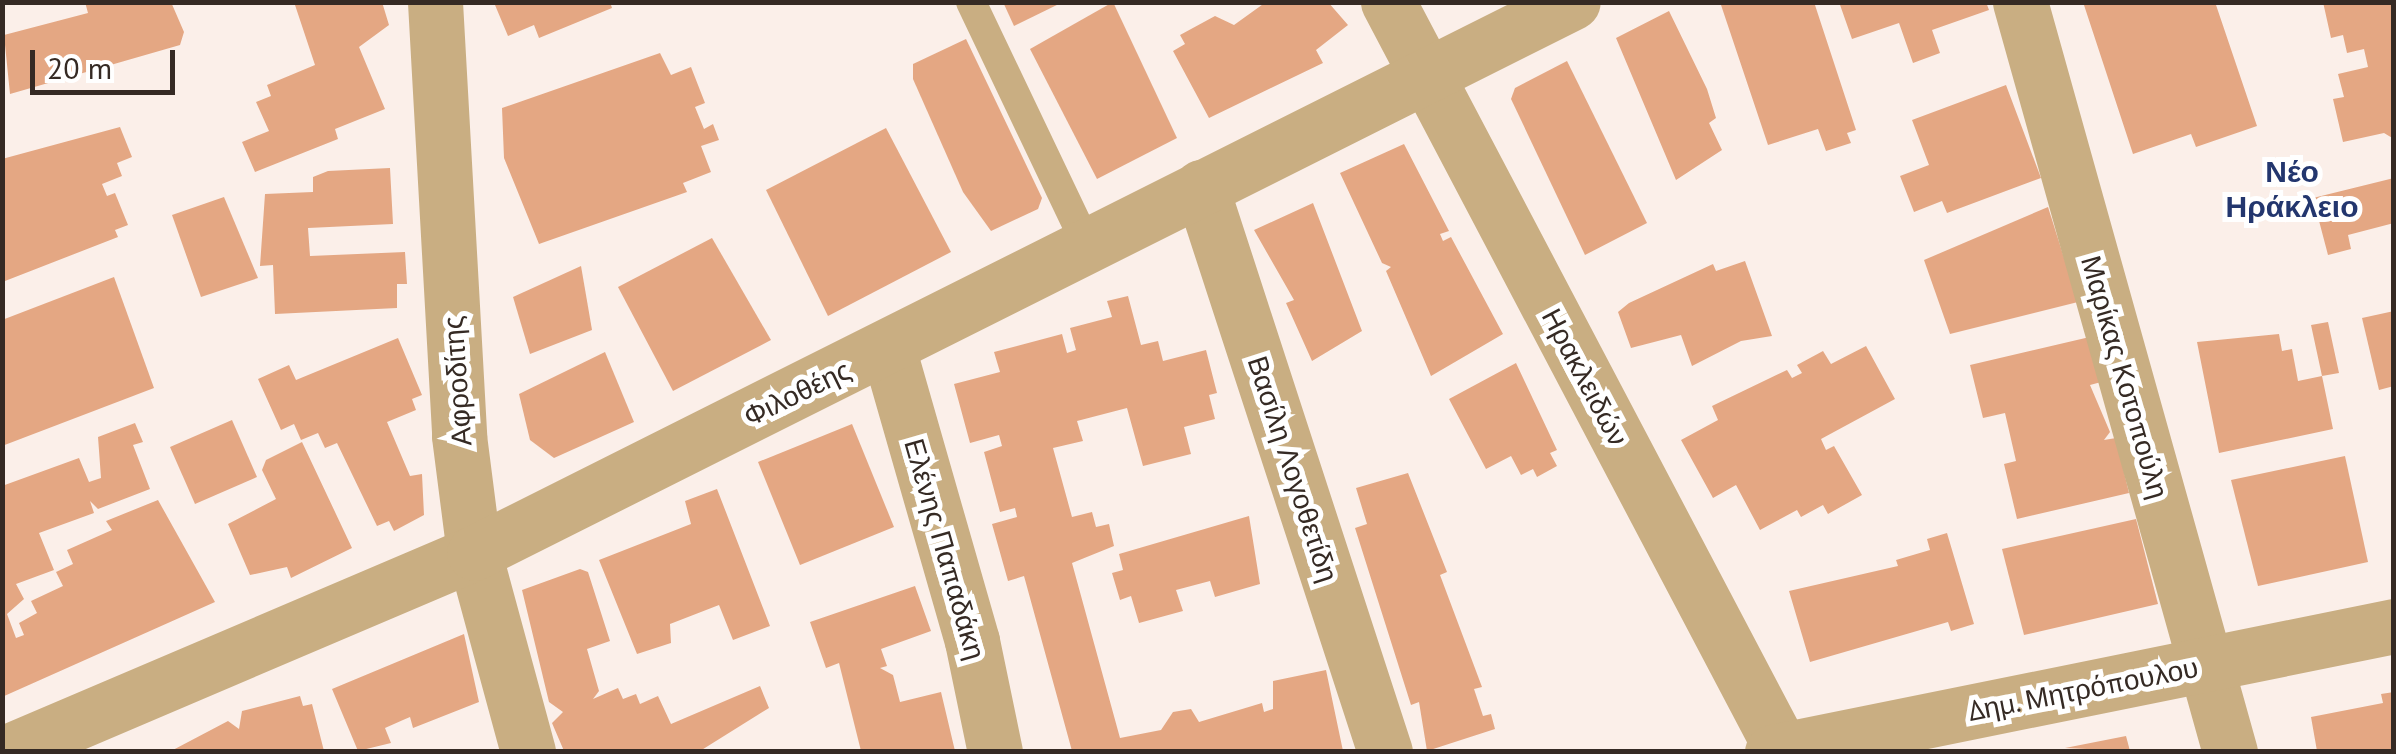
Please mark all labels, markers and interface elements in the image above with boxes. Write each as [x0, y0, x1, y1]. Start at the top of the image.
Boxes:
scale bar [35, 30, 180, 92]
text: 20 m [47, 48, 112, 87]
district label: Νέο Ηράκλειο [2226, 153, 2358, 224]
street label: Μαρίκας Κοτοπούλη [2074, 252, 2176, 502]
street label: Ηρακλειδών [1535, 303, 1635, 451]
street label: Αφροδίτης [436, 315, 478, 447]
street label: Βασίλη Λογοθετίδη [1241, 352, 1345, 586]
street label: Φιλοθέης [738, 353, 856, 433]
street label: Ελένης Παπαδάκη [897, 435, 993, 663]
street label: Δημ. Μητρόπουλου [1964, 650, 2202, 728]

